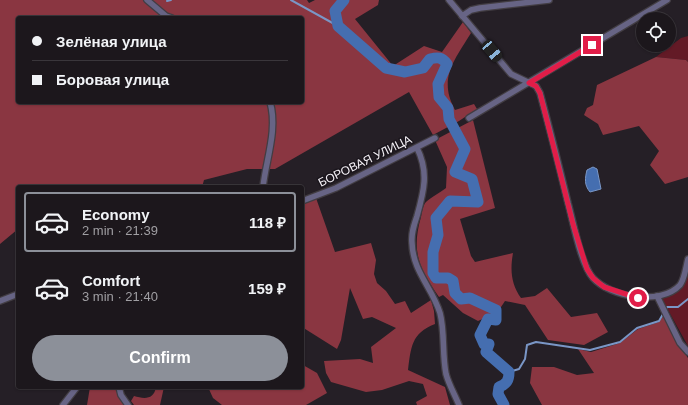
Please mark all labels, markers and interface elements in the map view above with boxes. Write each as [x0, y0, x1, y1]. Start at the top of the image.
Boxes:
map controls [636, 12, 676, 52]
button: locate [636, 12, 676, 52]
text: Зелёная улица [56, 33, 167, 50]
route end [583, 36, 601, 54]
car [480, 38, 504, 64]
text: Боровая улица [56, 71, 169, 88]
street label: БОРОВАЯ УЛИЦА [316, 132, 414, 190]
icon: car [34, 204, 70, 240]
text: Economy [82, 206, 150, 223]
text: 118 ₽ [249, 214, 286, 231]
text: 2 min · 21:39 [82, 223, 158, 238]
icon: car [34, 270, 70, 306]
text: Comfort [82, 272, 140, 289]
text: 159 ₽ [248, 280, 286, 297]
text: 3 min · 21:40 [82, 289, 158, 304]
route start [629, 289, 647, 307]
button: Confirm [32, 335, 288, 381]

